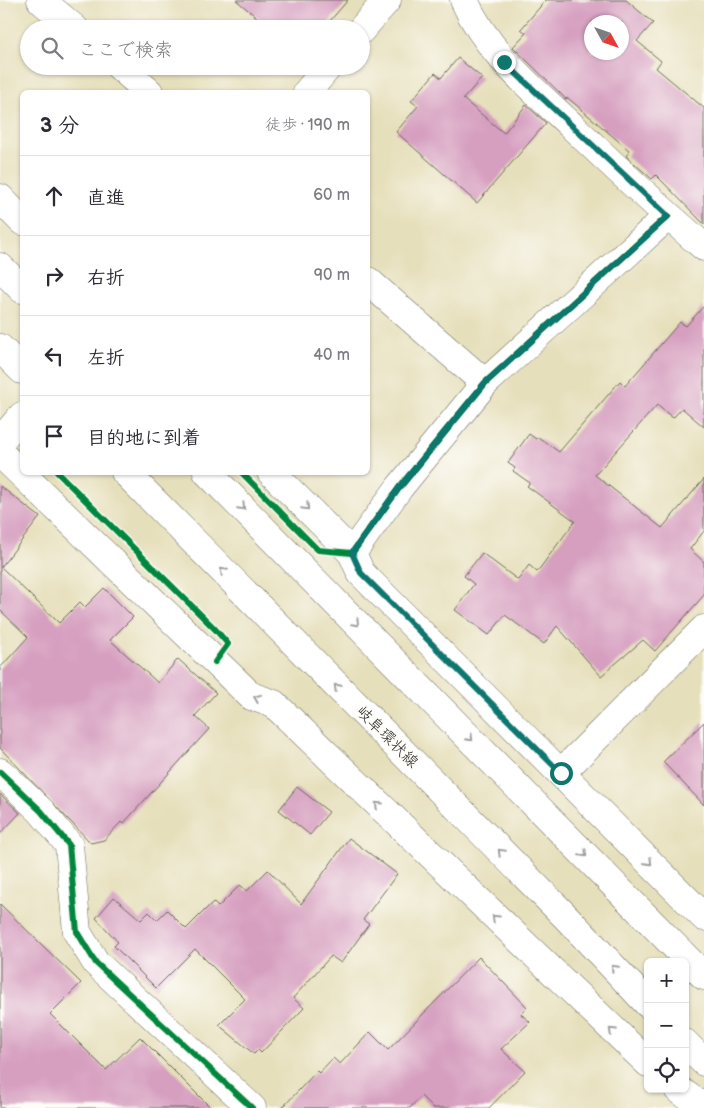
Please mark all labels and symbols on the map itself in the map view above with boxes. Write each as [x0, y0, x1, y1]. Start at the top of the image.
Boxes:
north arrow [584, 15, 629, 60]
route end [493, 51, 516, 74]
one-way arrow [236, 501, 245, 510]
one-way arrow [300, 501, 309, 510]
one-way arrow [220, 568, 229, 577]
one-way arrow [350, 617, 359, 626]
one-way arrow [334, 684, 343, 693]
one-way arrow [253, 694, 262, 704]
street label: 岐阜環状線 [352, 702, 422, 772]
one-way arrow [464, 733, 473, 742]
route start [550, 762, 573, 785]
one-way arrow [375, 801, 384, 810]
one-way arrow [578, 848, 587, 857]
one-way arrow [498, 849, 507, 858]
one-way arrow [643, 856, 652, 865]
one-way arrow [491, 914, 500, 923]
one-way arrow [611, 965, 620, 974]
one-way arrow [608, 1027, 617, 1036]

